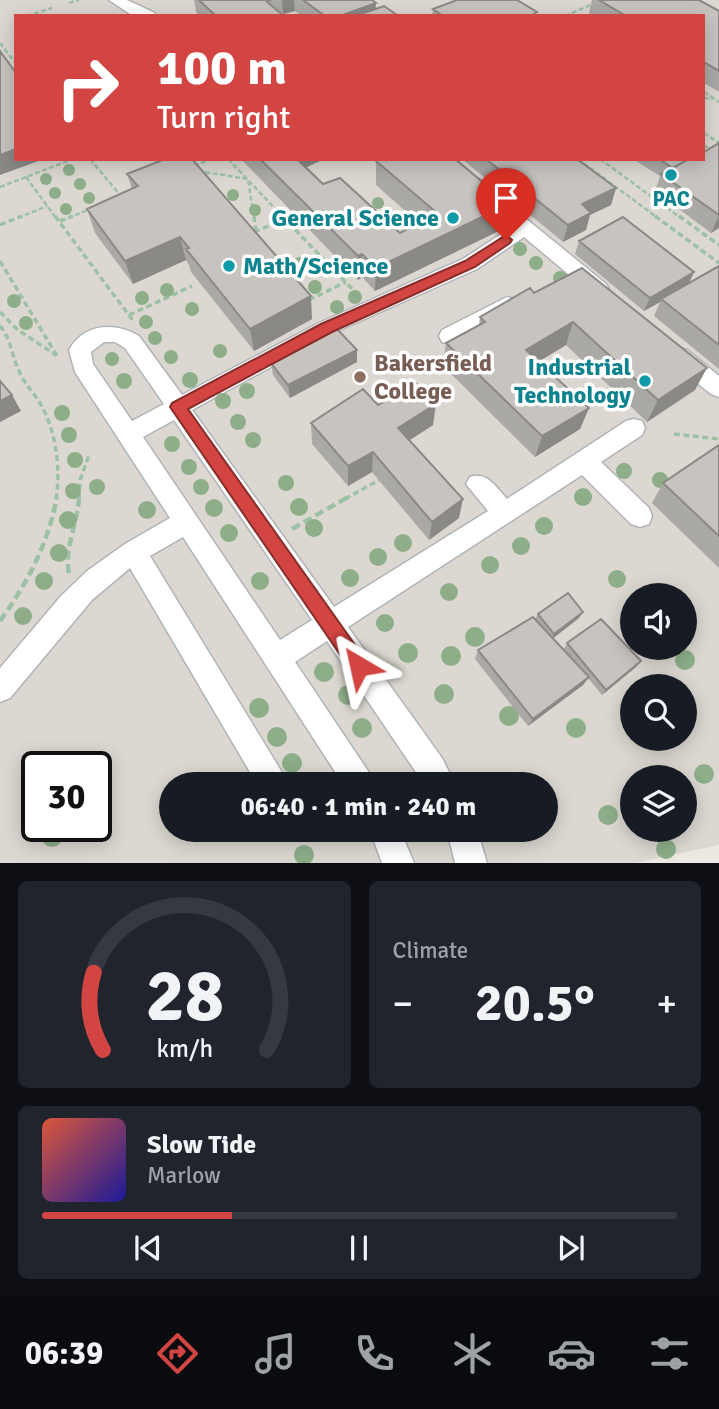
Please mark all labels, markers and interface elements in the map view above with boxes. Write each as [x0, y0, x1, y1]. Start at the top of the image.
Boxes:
text: 100 m [157, 38, 287, 98]
icon: right [42, 42, 133, 133]
text: Turn right [157, 98, 290, 137]
marker: PAC [663, 167, 679, 183]
pin [476, 168, 536, 240]
icon: arrive [487, 179, 525, 217]
place label: PAC [652, 186, 690, 212]
place label: General Science [272, 203, 439, 233]
marker: General Science [445, 210, 461, 226]
place label: Math/Science [243, 251, 388, 281]
marker: Math/Science [221, 258, 237, 274]
place label: Bakersfield College [374, 348, 492, 406]
place label: Industrial Technology [514, 352, 631, 410]
marker: Bakersfield College [352, 369, 368, 385]
marker: Industrial Technology [637, 373, 653, 389]
map controls [620, 583, 697, 842]
button: sound [620, 583, 697, 660]
position arrow [322, 629, 396, 703]
button: search [620, 674, 697, 751]
speed limit sign: 30 [21, 751, 112, 842]
button: layers [620, 765, 697, 842]
text: 06:40 · 1 min · 240 m [241, 791, 476, 823]
text: Climate [393, 936, 468, 965]
text: 28 [145, 953, 224, 1042]
text: 20.5° [475, 971, 595, 1035]
text: − [393, 980, 413, 1027]
text: + [656, 980, 677, 1027]
text: km/h [156, 1033, 213, 1064]
text: Slow Tide [147, 1129, 256, 1161]
text: Marlow [147, 1161, 221, 1190]
icon: previous [129, 1229, 167, 1267]
icon: pause [340, 1229, 378, 1267]
icon: next [552, 1229, 590, 1267]
icon: directions [153, 1329, 202, 1378]
icon: music [251, 1329, 300, 1378]
icon: phone [350, 1329, 399, 1378]
icon: climate [448, 1329, 497, 1378]
icon: car [547, 1329, 596, 1378]
icon: filters [645, 1329, 694, 1378]
text: 06:39 [25, 1334, 103, 1373]

